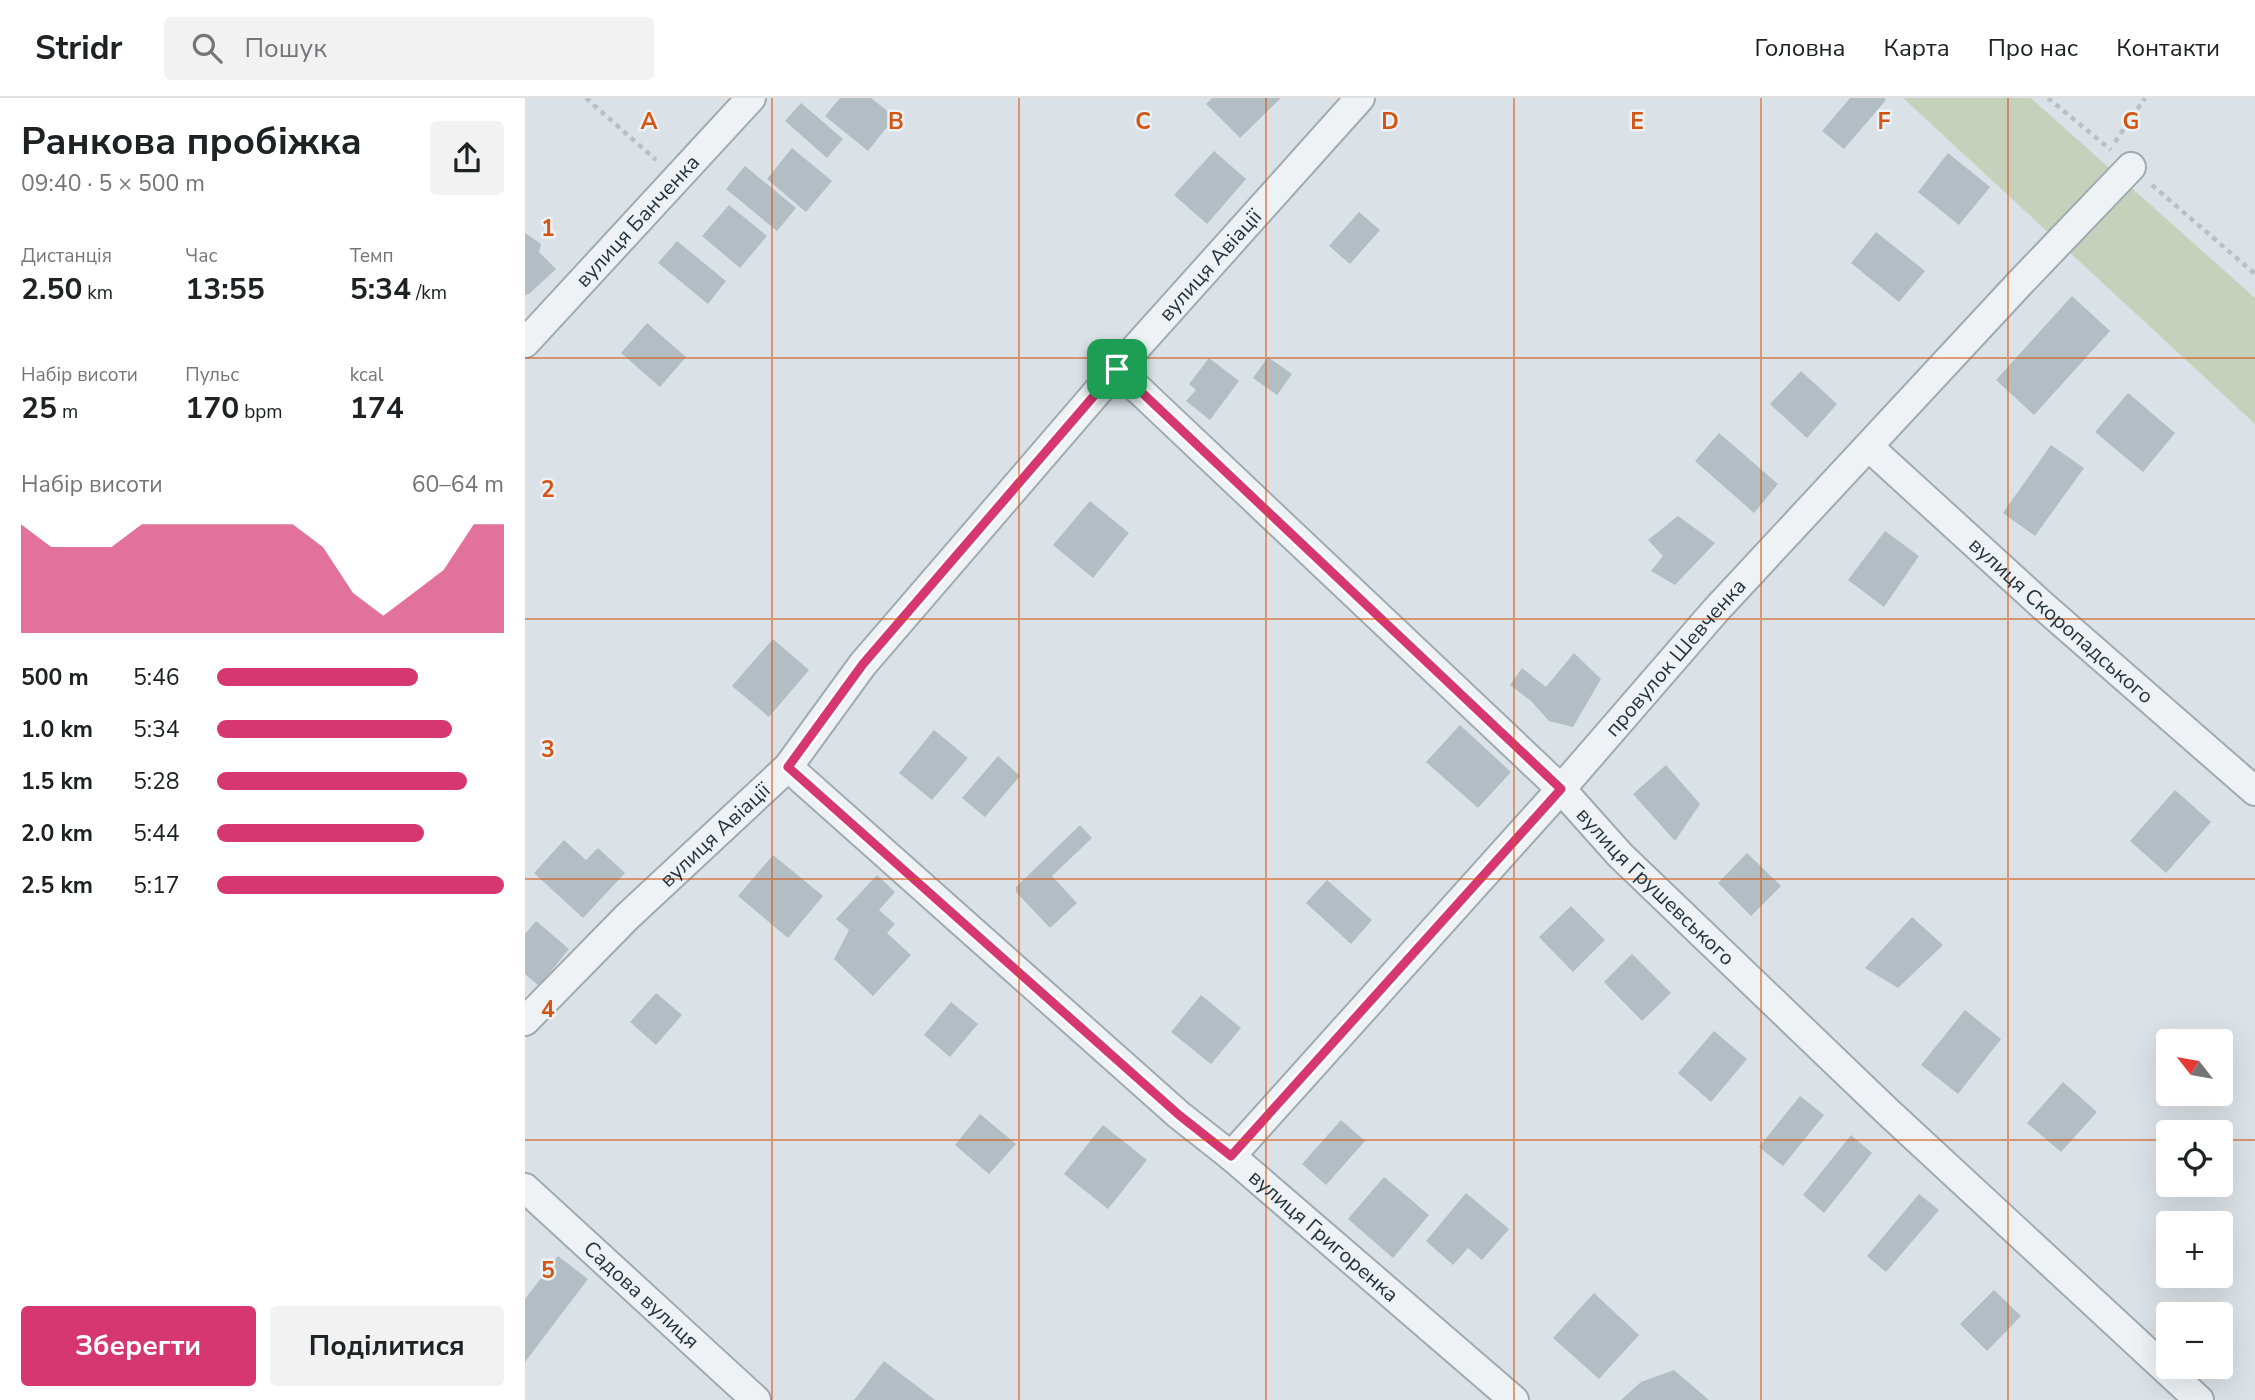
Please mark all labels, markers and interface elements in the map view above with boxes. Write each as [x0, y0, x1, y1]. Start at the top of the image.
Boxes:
search box [164, 17, 654, 80]
text: Stridr [35, 26, 122, 71]
icon: search [188, 29, 226, 67]
text: Пошук [244, 31, 327, 66]
text: Головна [1755, 32, 1846, 64]
text: Карта [1884, 32, 1950, 64]
text: Про нас [1988, 32, 2078, 64]
text: Контакти [2116, 32, 2220, 64]
text: A [640, 106, 658, 137]
text: B [888, 106, 904, 137]
text: C [1135, 106, 1151, 137]
text: D [1381, 106, 1399, 137]
text: E [1630, 106, 1644, 137]
text: F [1878, 106, 1891, 137]
text: G [2123, 106, 2139, 137]
text: Ранкова пробіжка [21, 116, 362, 167]
button: share [430, 121, 504, 195]
street label: вулиця Банченка [569, 149, 706, 293]
text: 09:40 · 5 × 500 m [21, 168, 205, 199]
street label: вулиця Авіації [1153, 202, 1268, 327]
text: 1 [541, 213, 555, 244]
text: Дистанція [21, 243, 112, 269]
text: Час [185, 243, 217, 269]
text: Темп [350, 243, 394, 269]
text: 2.50 [21, 269, 82, 310]
text: 13:55 [185, 269, 265, 310]
text: 5:34 [350, 269, 411, 310]
text: km [82, 280, 113, 306]
text: /km [411, 280, 447, 306]
pin [1087, 339, 1147, 399]
icon: arrive [1098, 350, 1136, 388]
text: Набір висоти [21, 362, 138, 388]
text: Пульс [185, 362, 239, 388]
text: kcal [350, 362, 383, 388]
text: 25 [21, 388, 57, 429]
text: 170 [185, 388, 239, 429]
text: 174 [350, 388, 404, 429]
text: m [57, 399, 78, 425]
text: bpm [239, 399, 283, 425]
text: Набір висоти [21, 469, 163, 500]
text: 60–64 m [412, 469, 504, 500]
text: 2 [541, 474, 555, 505]
street label: вулиця Скоропадського [1963, 531, 2160, 710]
street label: провулок Шевченка [1599, 572, 1752, 742]
text: 500 m [21, 662, 89, 693]
text: 5:46 [133, 662, 180, 693]
text: 1.0 km [21, 714, 93, 745]
text: 5:34 [133, 714, 180, 745]
text: 3 [541, 734, 555, 765]
text: 1.5 km [21, 766, 93, 797]
text: 5:28 [133, 766, 180, 797]
street label: вулиця Авіації [654, 776, 777, 893]
street label: вулиця Грушевського [1570, 801, 1741, 972]
text: 2.0 km [21, 818, 93, 849]
text: 5:44 [133, 818, 180, 849]
text: 2.5 km [21, 870, 93, 901]
text: 5:17 [133, 870, 180, 901]
text: 4 [541, 994, 555, 1025]
north arrow [2156, 1029, 2233, 1106]
map controls [2156, 1029, 2233, 1379]
button: locate [2156, 1120, 2233, 1197]
street label: вулиця Григоренка [1243, 1163, 1405, 1308]
button: + [2156, 1211, 2233, 1288]
street label: Садова вулиця [577, 1235, 705, 1355]
text: 5 [541, 1255, 555, 1286]
button: − [2156, 1302, 2233, 1379]
button: Зберегти [21, 1306, 256, 1386]
button: Поділитися [270, 1306, 504, 1386]

